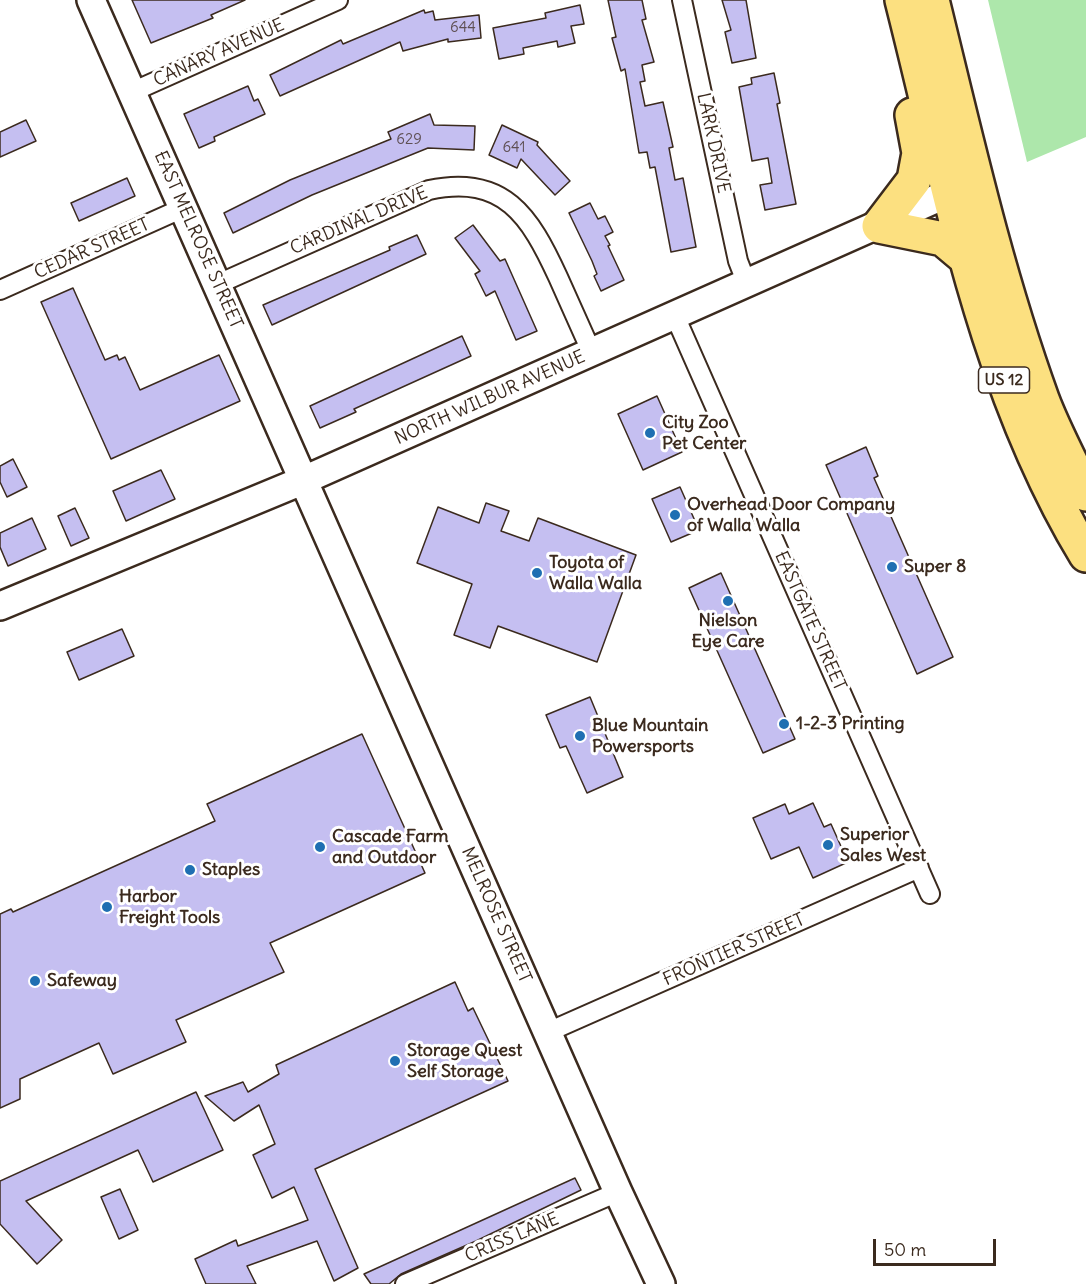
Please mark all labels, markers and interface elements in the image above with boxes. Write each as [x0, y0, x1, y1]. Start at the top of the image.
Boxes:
street label: CANARY AVENUE [150, 14, 288, 92]
house number: 644 [450, 19, 476, 37]
street label: LARK DRIVE [692, 91, 734, 195]
house number: 629 [396, 131, 422, 149]
house number: 641 [502, 139, 526, 157]
street label: EAST MELROSE STREET [149, 148, 247, 332]
street label: CARDINAL DRIVE [287, 182, 431, 260]
street label: CEDAR STREET [31, 214, 153, 284]
street label: NORTH WILBUR AVENUE [392, 346, 588, 450]
road number: US 12 [978, 367, 1030, 393]
place label: City Zoo Pet Center [662, 412, 746, 454]
marker: City Zoo Pet Center [643, 426, 657, 440]
place label: Overhead Door Company of Walla Walla [687, 494, 895, 536]
marker: Overhead Door Company of Walla Walla [668, 508, 682, 522]
street label: EASTGATE STREET [770, 548, 850, 694]
place label: Toyota of Walla Walla [549, 552, 642, 594]
place label: Super 8 [904, 556, 966, 578]
marker: Super 8 [885, 560, 899, 574]
marker: Toyota of Walla Walla [530, 566, 544, 580]
marker: Nielson Eye Care [721, 594, 735, 608]
place label: Nielson Eye Care [692, 610, 764, 652]
place label: 1-2-3 Printing [796, 713, 904, 735]
place label: Blue Mountain Powersports [592, 715, 708, 758]
marker: 1-2-3 Printing [777, 717, 791, 731]
marker: Blue Mountain Powersports [573, 729, 587, 743]
place label: Superior Sales West [840, 824, 926, 866]
place label: Cascade Farm and Outdoor [332, 826, 449, 868]
marker: Superior Sales West [821, 838, 835, 852]
marker: Cascade Farm and Outdoor [313, 840, 327, 854]
street label: MELROSE STREET [456, 844, 536, 986]
place label: Staples [202, 859, 260, 881]
marker: Staples [183, 863, 197, 877]
place label: Harbor Freight Tools [119, 886, 220, 928]
marker: Harbor Freight Tools [100, 900, 114, 914]
street label: FRONTIER STREET [660, 909, 808, 991]
place label: Safeway [47, 970, 117, 992]
marker: Safeway [28, 974, 42, 988]
place label: Storage Quest Self Storage [407, 1040, 522, 1082]
marker: Storage Quest Self Storage [388, 1054, 402, 1068]
street label: CRISS LANE [462, 1209, 562, 1267]
scale bar [876, 1227, 999, 1265]
text: 50 m [884, 1238, 926, 1261]

